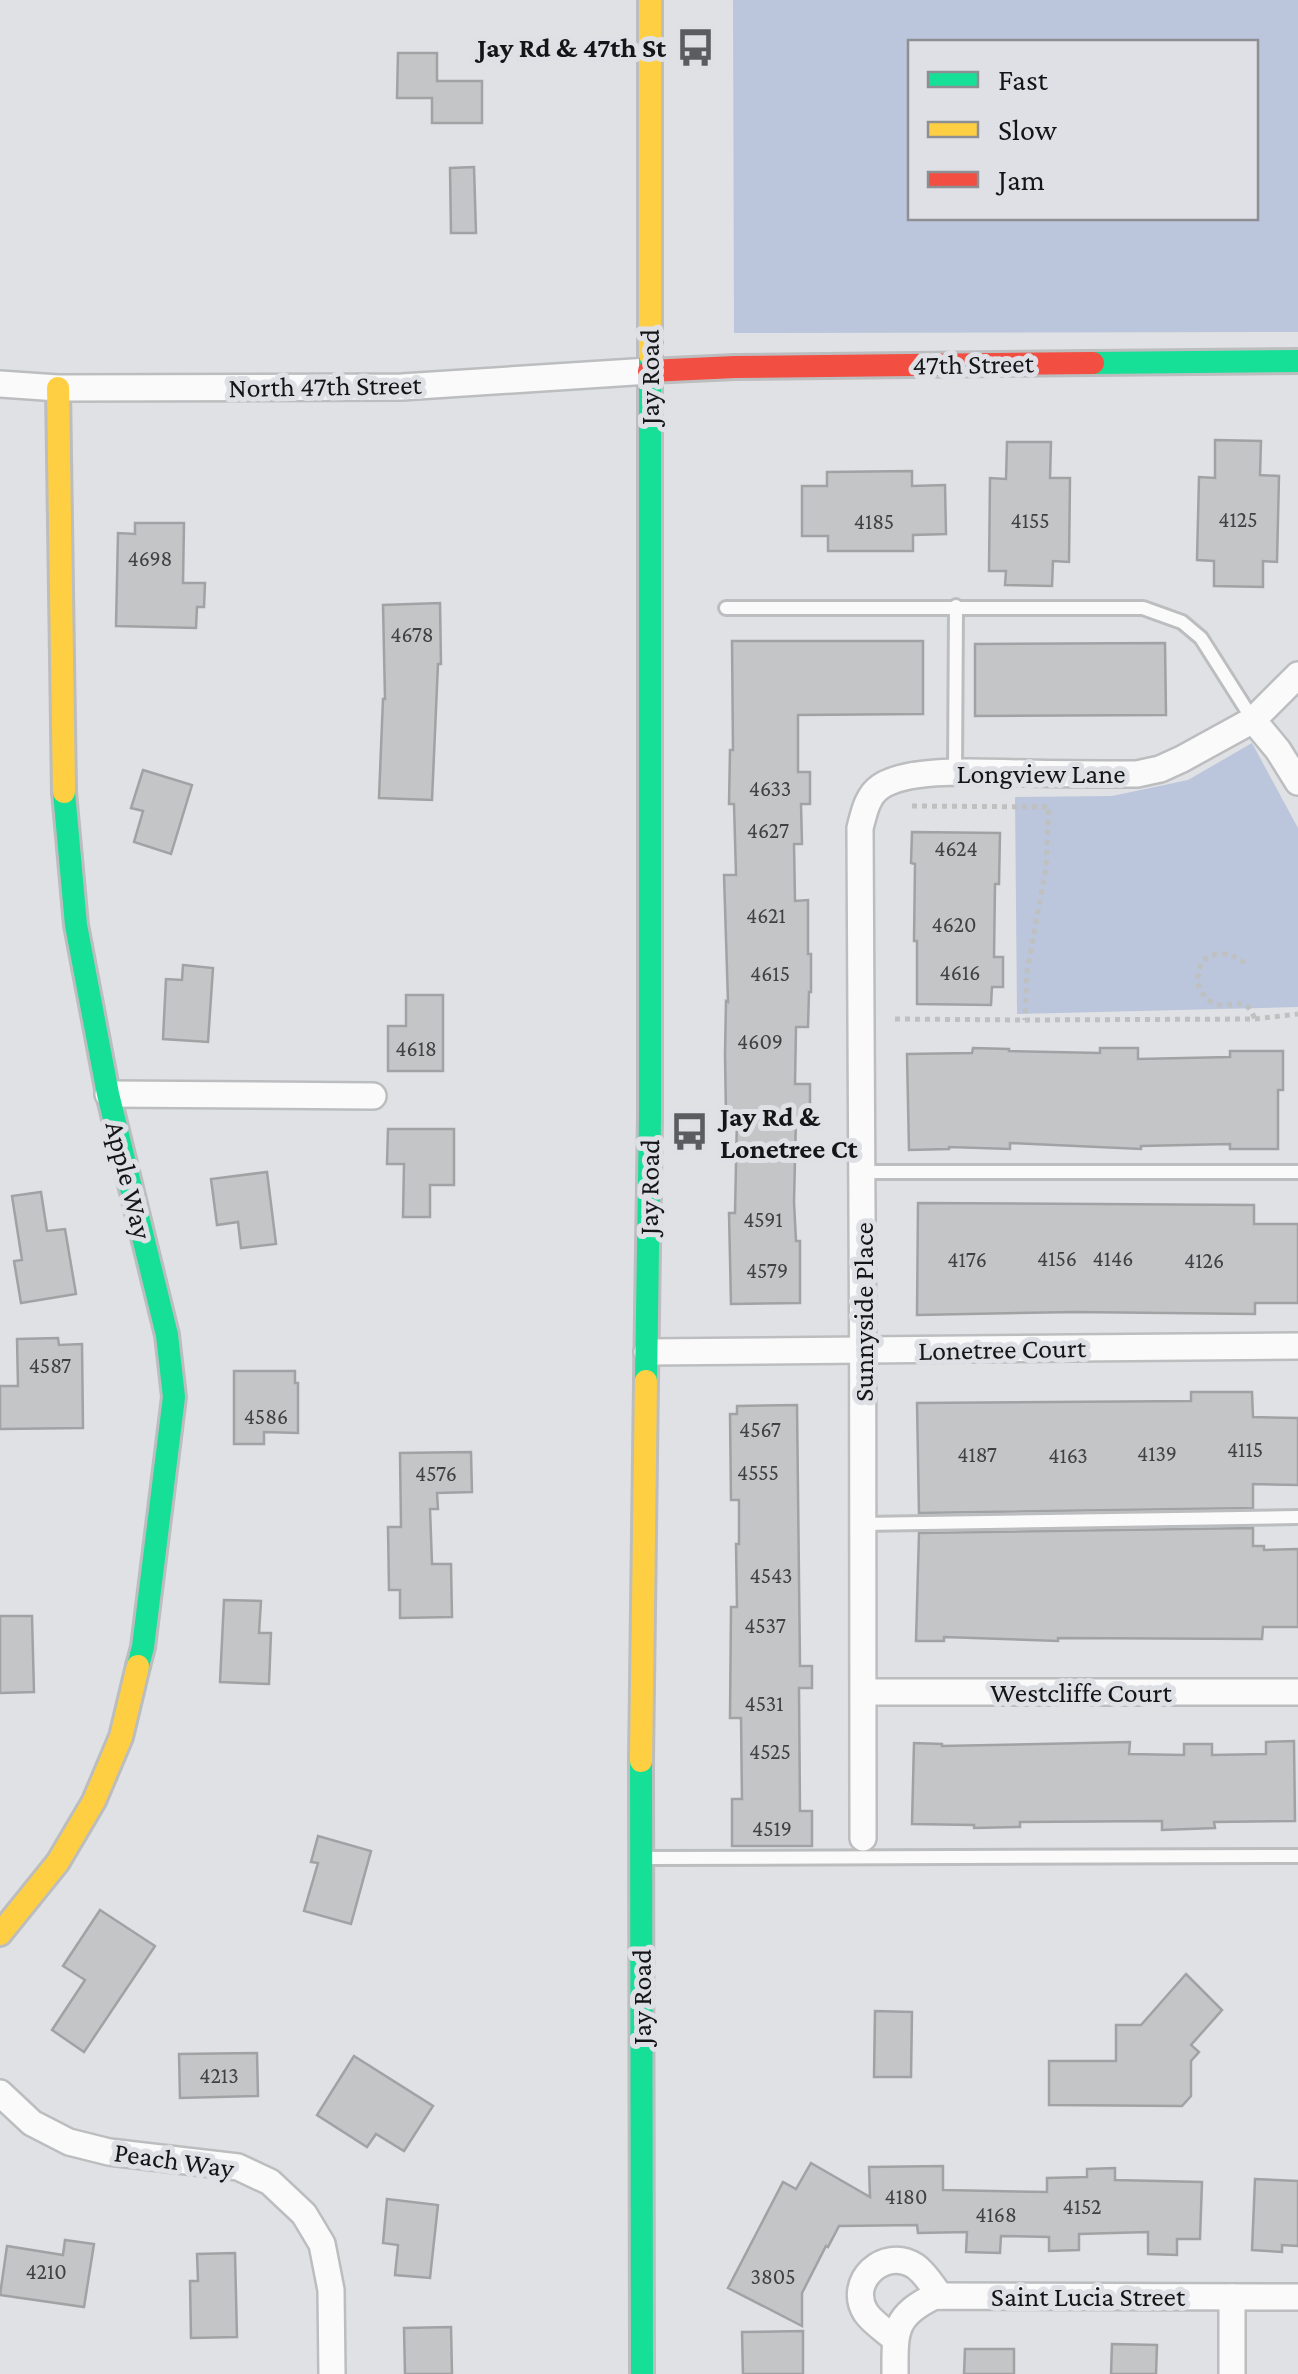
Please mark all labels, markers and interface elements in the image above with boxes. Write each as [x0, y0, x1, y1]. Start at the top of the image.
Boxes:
bus stop icon: Jay Rd & 47th St [675, 26, 717, 68]
place label: Jay Rd & 47th St [474, 32, 667, 63]
legend [908, 40, 1258, 220]
text: Fast [998, 63, 1049, 96]
text: Slow [998, 113, 1058, 146]
text: Jam [995, 163, 1045, 196]
street label: Jay Road [634, 329, 665, 428]
street label: 47th Street [912, 347, 1035, 381]
street label: North 47th Street [228, 369, 423, 403]
house number: 4125 [1218, 507, 1258, 532]
house number: 4155 [1010, 508, 1050, 533]
house number: 4185 [854, 509, 894, 534]
house number: 4698 [128, 546, 172, 571]
house number: 4678 [390, 622, 434, 647]
street label: Longview Lane [956, 758, 1126, 789]
house number: 4633 [749, 776, 791, 801]
house number: 4627 [747, 818, 789, 843]
house number: 4624 [934, 836, 978, 861]
house number: 4621 [746, 903, 786, 928]
house number: 4620 [932, 912, 976, 937]
house number: 4616 [940, 960, 980, 985]
house number: 4615 [750, 961, 790, 986]
house number: 4609 [737, 1029, 783, 1054]
house number: 4618 [395, 1036, 437, 1061]
place label: Jay Rd & Lonetree Ct [717, 1101, 859, 1164]
bus stop icon: Jay Rd & Lonetree Ct [669, 1111, 711, 1153]
street label: Apple Way [99, 1118, 159, 1243]
street label: Jay Road [633, 1138, 665, 1238]
house number: 4591 [743, 1207, 783, 1232]
street label: Sunnyside Place [848, 1222, 879, 1402]
house number: 4156 [1037, 1246, 1077, 1271]
house number: 4146 [1093, 1246, 1133, 1271]
house number: 4176 [947, 1247, 987, 1272]
house number: 4126 [1184, 1248, 1224, 1273]
house number: 4579 [746, 1258, 788, 1283]
street label: Lonetree Court [918, 1332, 1087, 1366]
house number: 4587 [29, 1353, 71, 1378]
house number: 4586 [244, 1404, 288, 1429]
house number: 4567 [739, 1417, 781, 1442]
house number: 4115 [1227, 1437, 1263, 1462]
house number: 4139 [1137, 1441, 1177, 1466]
house number: 4187 [957, 1442, 997, 1467]
house number: 4163 [1048, 1443, 1088, 1468]
house number: 4555 [737, 1460, 779, 1485]
house number: 4576 [415, 1461, 457, 1486]
house number: 4543 [750, 1563, 792, 1588]
house number: 4537 [744, 1613, 786, 1638]
street label: Westcliffe Court [990, 1677, 1172, 1708]
house number: 4531 [745, 1691, 783, 1716]
house number: 4525 [749, 1739, 791, 1764]
house number: 4519 [752, 1816, 792, 1841]
street label: Jay Road [626, 1949, 657, 2048]
house number: 4213 [199, 2063, 239, 2088]
street label: Peach Way [112, 2136, 237, 2184]
house number: 4180 [885, 2184, 927, 2209]
house number: 4152 [1063, 2194, 1101, 2219]
house number: 4168 [975, 2202, 1017, 2227]
house number: 4210 [25, 2259, 67, 2284]
house number: 3805 [750, 2264, 796, 2289]
street label: Saint Lucia Street [991, 2281, 1186, 2312]

